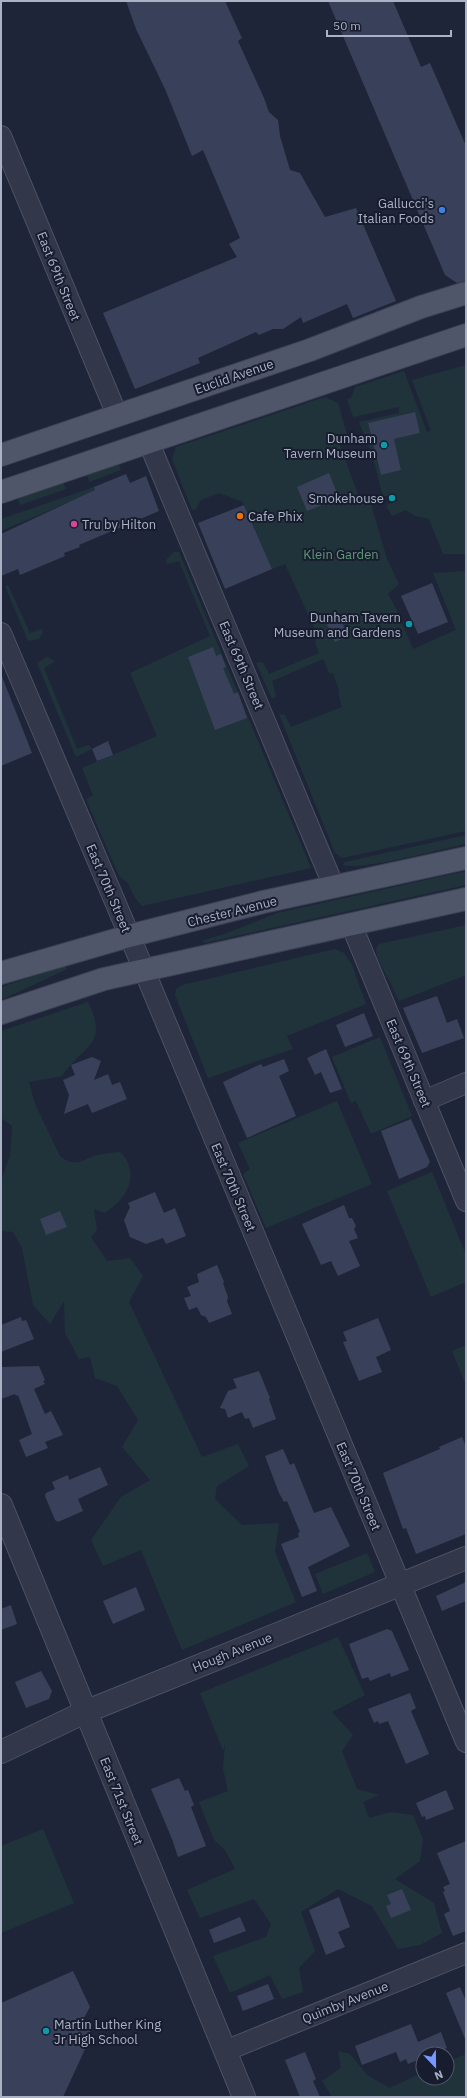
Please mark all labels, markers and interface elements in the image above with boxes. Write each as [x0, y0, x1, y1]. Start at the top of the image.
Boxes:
scale bar [327, 12, 451, 38]
text: 50 m [333, 18, 361, 33]
place label: Gallucci's Italian Foods [358, 195, 434, 227]
marker: Gallucci's Italian Foods [437, 205, 447, 215]
street label: East 69th Street [33, 229, 84, 323]
street label: Euclid Avenue [192, 355, 276, 398]
place label: Dunham Tavern Museum [284, 430, 376, 462]
marker: Dunham Tavern Museum [379, 440, 389, 450]
place label: Smokehouse [309, 490, 384, 507]
marker: Smokehouse [387, 493, 397, 503]
place label: Cafe Phix [248, 508, 303, 525]
marker: Cafe Phix [235, 511, 245, 521]
place label: Tru by Hilton [82, 516, 156, 533]
marker: Tru by Hilton [69, 519, 79, 529]
park label: Klein Garden [303, 546, 379, 563]
place label: Dunham Tavern Museum and Gardens [274, 609, 401, 641]
street label: East 69th Street [215, 618, 268, 712]
marker: Dunham Tavern Museum and Gardens [404, 619, 414, 629]
street label: East 70th Street [82, 841, 135, 935]
street label: Chester Avenue [186, 892, 279, 931]
street label: East 69th Street [382, 1016, 435, 1110]
street label: East 70th Street [207, 1140, 260, 1234]
street label: East 70th Street [332, 1439, 385, 1533]
street label: Hough Avenue [190, 1629, 275, 1676]
street label: East 71st Street [96, 1755, 147, 1848]
street label: Quimby Avenue [300, 1977, 391, 2028]
place label: Martin Luther King Jr High School [54, 2016, 161, 2048]
marker: Martin Luther King Jr High School [41, 2026, 51, 2036]
north arrow [415, 2046, 455, 2086]
text: N [432, 2067, 445, 2083]

